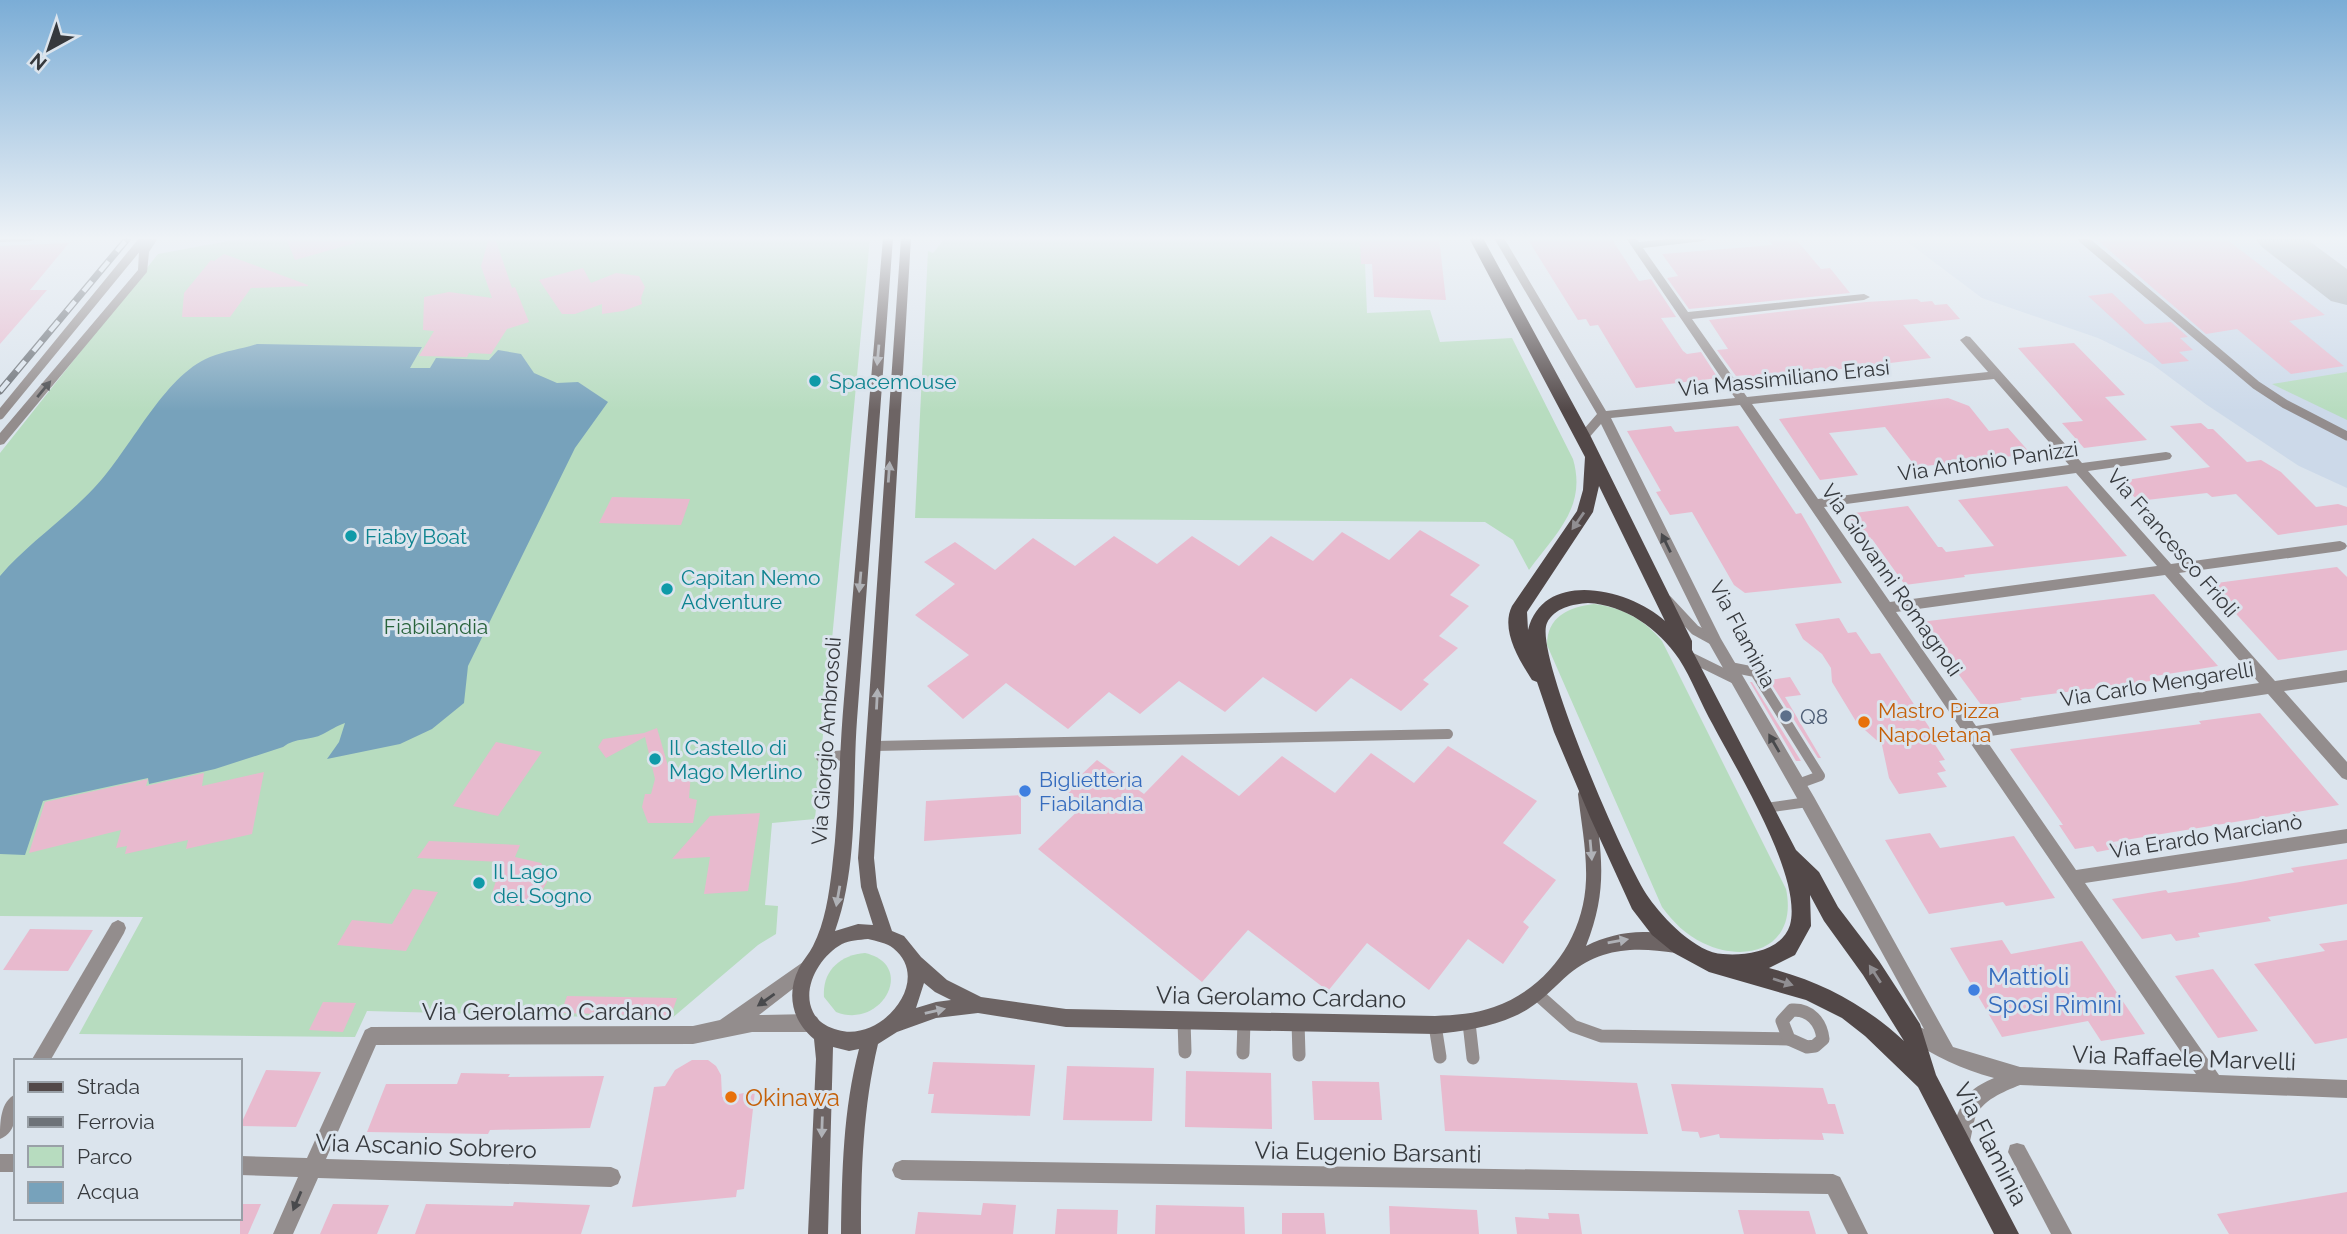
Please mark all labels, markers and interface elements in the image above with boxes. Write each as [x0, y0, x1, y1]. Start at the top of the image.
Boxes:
north arrow [14, 14, 84, 84]
text: N [25, 49, 51, 75]
one-way arrow [872, 344, 883, 366]
street label: Via Massimiliano Erasi [1677, 354, 1891, 402]
place label: Spacemouse [829, 369, 957, 394]
marker: Spacemouse [807, 373, 823, 389]
one-way arrow [36, 380, 51, 397]
street label: Via Antonio Panizzi [1896, 436, 2080, 486]
one-way arrow [884, 461, 895, 483]
street label: Via Francesco Frioli [2102, 464, 2244, 622]
street label: Via Giovanni Romagnoli [1816, 479, 1968, 681]
one-way arrow [1571, 512, 1585, 530]
place label: Fiaby Boat [365, 524, 467, 549]
marker: Fiaby Boat [343, 528, 359, 544]
one-way arrow [1661, 532, 1673, 552]
place label: Capitan Nemo Adventure [681, 565, 821, 614]
one-way arrow [854, 571, 865, 593]
street label: Via Flaminia [1704, 576, 1782, 692]
marker: Capitan Nemo Adventure [659, 581, 675, 597]
park label: Fiabilandia [384, 614, 488, 639]
street label: Via Giorgio Ambrosoli [806, 636, 846, 846]
street label: Via Carlo Mengarelli [2059, 656, 2255, 712]
one-way arrow [872, 688, 883, 710]
place label: Mastro Pizza Napoletana [1878, 698, 2000, 747]
place label: Q8 [1800, 704, 1828, 729]
marker: Q8 [1778, 708, 1794, 724]
marker: Mastro Pizza Napoletana [1856, 714, 1872, 730]
one-way arrow [1768, 733, 1780, 752]
place label: Il Castello di Mago Merlino [669, 735, 803, 784]
marker: Il Castello di Mago Merlino [647, 751, 663, 767]
place label: Biglietteria Fiabilandia [1039, 767, 1143, 816]
marker: Biglietteria Fiabilandia [1017, 783, 1033, 799]
street label: Via Erardo Marcianò [2108, 808, 2304, 864]
one-way arrow [1586, 839, 1597, 861]
place label: Il Lago del Sogno [493, 859, 592, 908]
marker: Il Lago del Sogno [471, 875, 487, 891]
one-way arrow [832, 885, 843, 907]
one-way arrow [1607, 936, 1629, 947]
place label: Mattioli Sposi Rimini [1988, 962, 2122, 1019]
one-way arrow [1869, 965, 1882, 984]
one-way arrow [1773, 978, 1794, 988]
street label: Via Gerolamo Cardano [1156, 980, 1406, 1014]
marker: Mattioli Sposi Rimini [1966, 982, 1982, 998]
one-way arrow [757, 993, 775, 1007]
street label: Via Gerolamo Cardano [422, 997, 672, 1026]
one-way arrow [925, 1005, 947, 1016]
street label: Via Raffaele Marvelli [2071, 1040, 2297, 1076]
legend [14, 1059, 242, 1220]
text: Strada [77, 1074, 140, 1099]
street label: Via Flaminia [1948, 1078, 2034, 1210]
place label: Okinawa [745, 1083, 840, 1112]
marker: Okinawa [723, 1089, 739, 1105]
text: Ferrovia [77, 1109, 155, 1134]
one-way arrow [816, 1116, 828, 1138]
street label: Via Ascanio Sobrero [315, 1128, 537, 1164]
street label: Via Eugenio Barsanti [1254, 1136, 1482, 1168]
text: Parco [77, 1144, 132, 1169]
text: Acqua [77, 1179, 139, 1204]
one-way arrow [292, 1190, 303, 1211]

